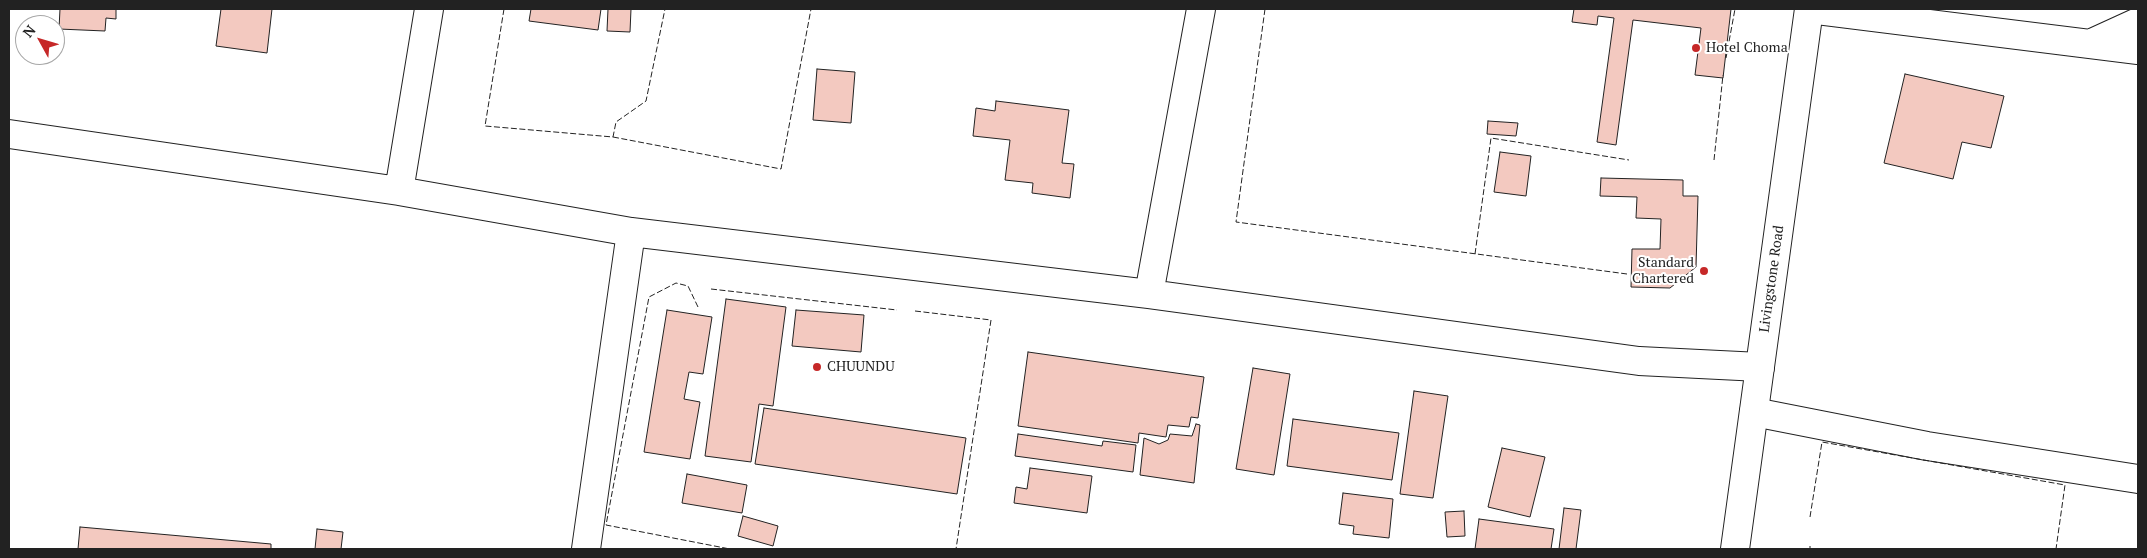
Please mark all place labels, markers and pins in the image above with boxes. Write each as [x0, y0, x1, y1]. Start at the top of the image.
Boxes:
place label: Hotel Choma [1706, 40, 1788, 56]
marker: Hotel Choma [1690, 42, 1702, 54]
place label: Standard Chartered [1632, 255, 1694, 288]
marker: Standard Chartered [1698, 265, 1710, 277]
place label: CHUUNDU [827, 359, 895, 375]
marker: CHUUNDU [811, 361, 823, 373]

